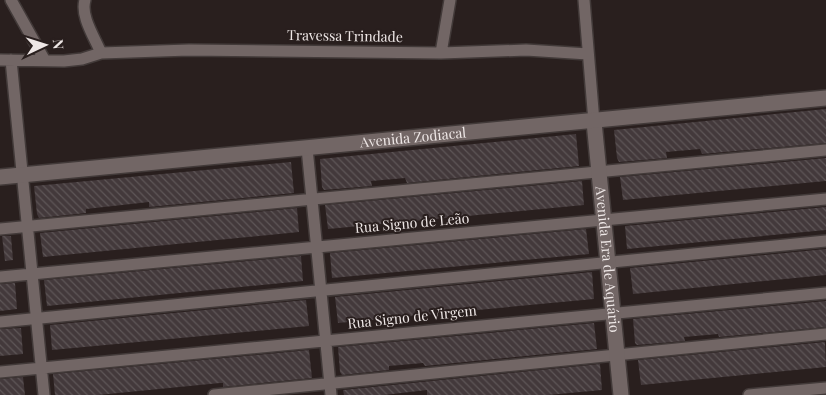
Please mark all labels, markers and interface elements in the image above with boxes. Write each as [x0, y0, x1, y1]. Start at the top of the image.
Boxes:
north arrow [20, 20, 70, 70]
street label: Travessa Trindade [287, 25, 403, 46]
text: N [49, 38, 68, 50]
street label: Avenida Zodiacal [358, 122, 467, 152]
street label: Avenida Era de Aquário [591, 184, 625, 334]
street label: Rua Signo de Leão [354, 208, 470, 237]
street label: Rua Signo de Virgem [346, 300, 478, 333]

